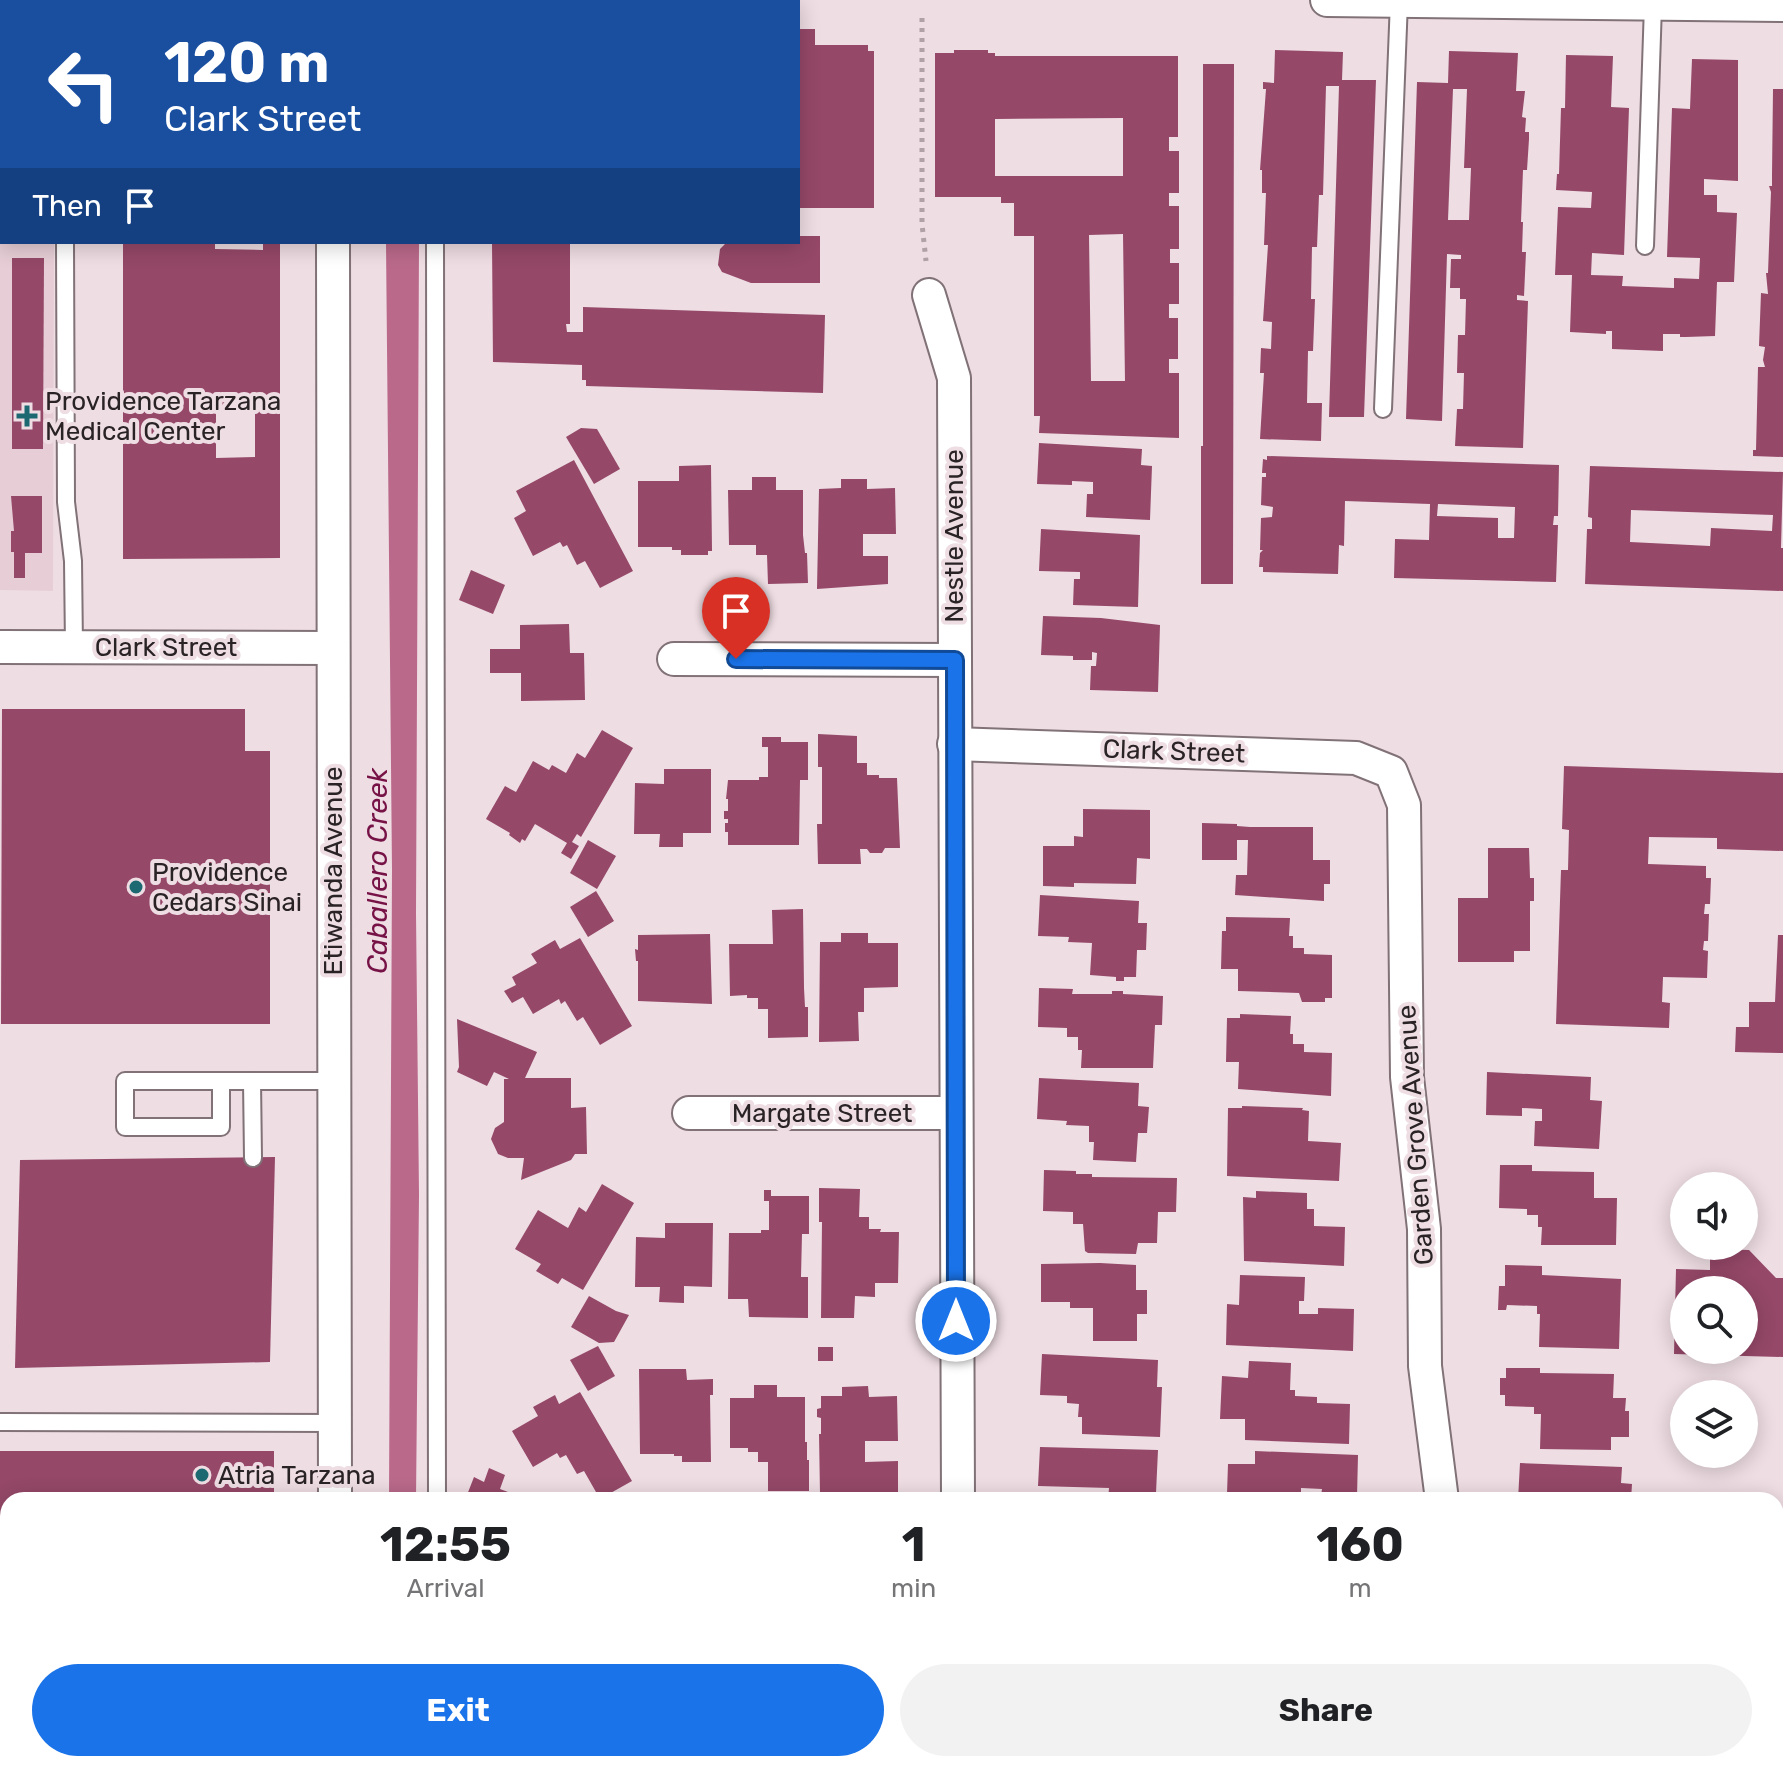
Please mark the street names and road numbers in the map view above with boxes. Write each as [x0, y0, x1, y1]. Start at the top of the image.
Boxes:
street label: Nestle Avenue [939, 449, 970, 623]
street label: Clark Street [95, 632, 237, 663]
street label: Clark Street [1102, 734, 1246, 769]
street label: Etiwanda Avenue [318, 766, 349, 976]
street label: Garden Grove Avenue [1391, 1004, 1440, 1266]
street label: Margate Street [732, 1098, 912, 1129]

